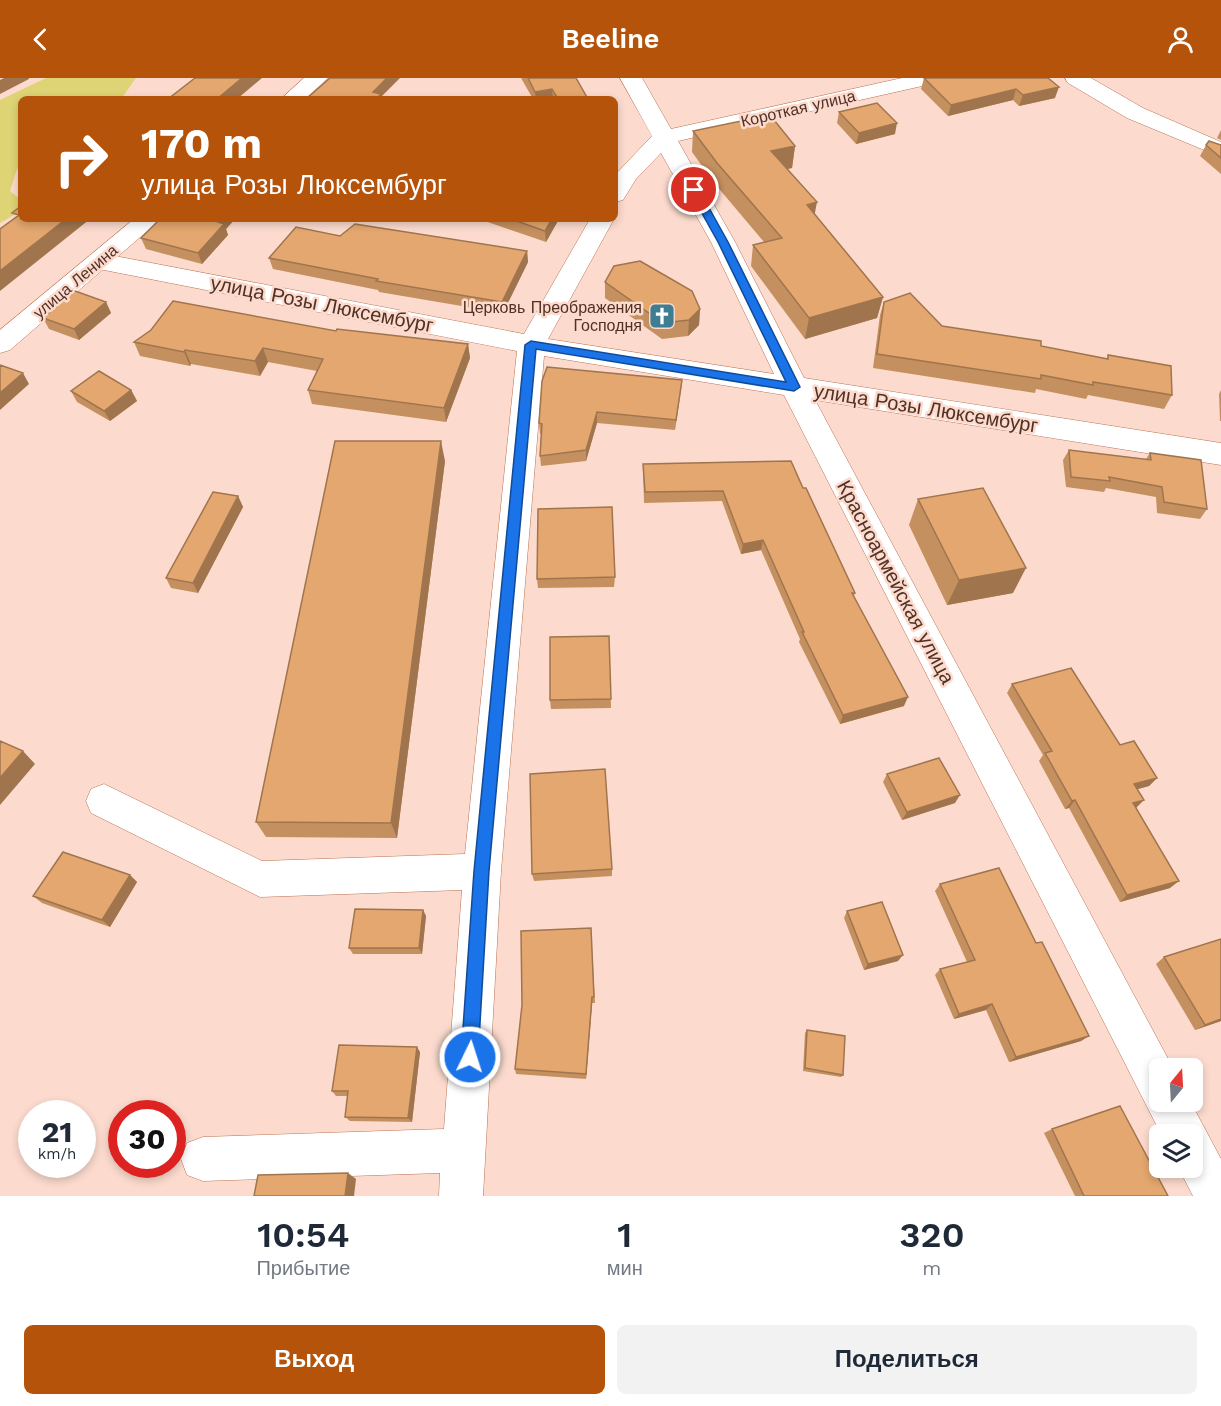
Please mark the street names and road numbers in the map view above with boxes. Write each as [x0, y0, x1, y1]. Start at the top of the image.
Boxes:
street label: Короткая улица [739, 86, 858, 131]
street label: улица Ленина [29, 241, 121, 322]
street label: улица Розы Люксембург [209, 271, 435, 337]
street label: улица Розы Люксембург [812, 378, 1040, 438]
street label: Красноармейская улица [832, 476, 960, 689]

